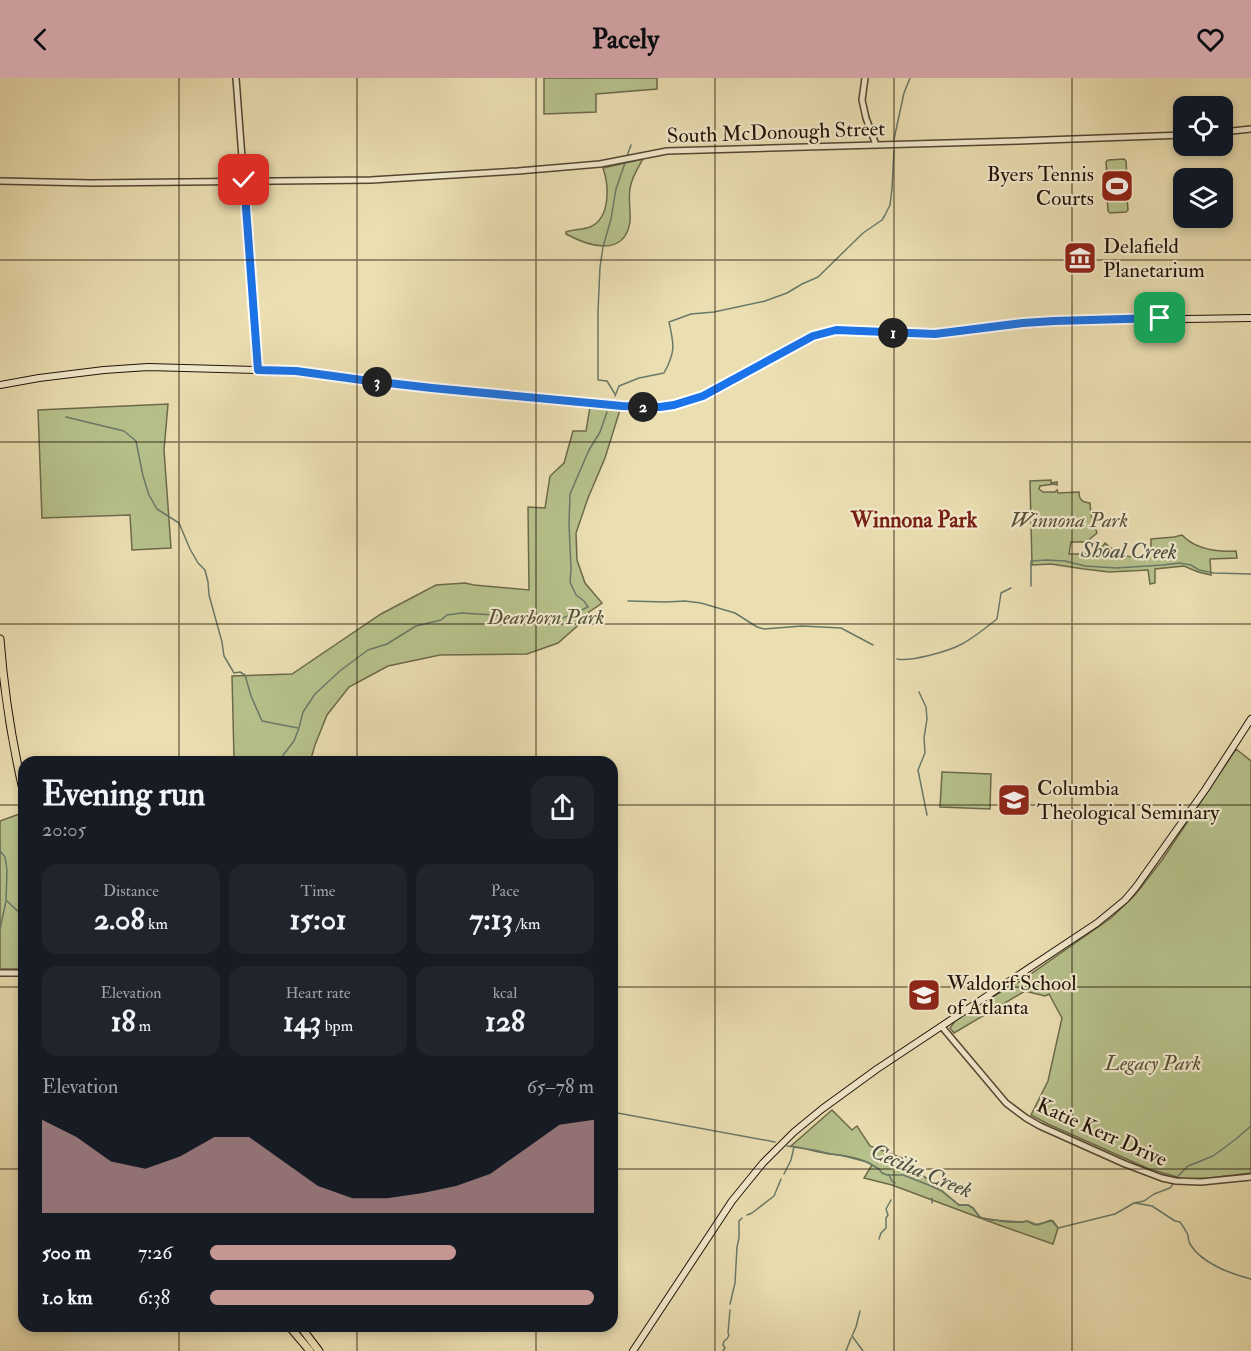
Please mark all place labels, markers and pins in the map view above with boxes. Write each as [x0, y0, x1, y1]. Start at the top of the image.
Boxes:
pin [218, 154, 269, 205]
place label: Byers Tennis Courts [987, 161, 1094, 212]
sports icon: Byers Tennis Courts [1099, 168, 1135, 204]
place label: Delafield Planetarium [1103, 233, 1205, 284]
museum icon: Delafield Planetarium [1062, 240, 1098, 276]
pin [1134, 292, 1185, 343]
pin: 1 [878, 318, 908, 348]
pin: 3 [362, 367, 392, 397]
pin: 2 [628, 392, 658, 422]
place label: Columbia Theological Seminary [1037, 775, 1220, 826]
school or university icon: Columbia Theological Seminary [996, 782, 1032, 818]
place label: Waldorf School of Atlanta [946, 970, 1077, 1021]
school or university icon: Waldorf School of Atlanta [906, 977, 942, 1013]

